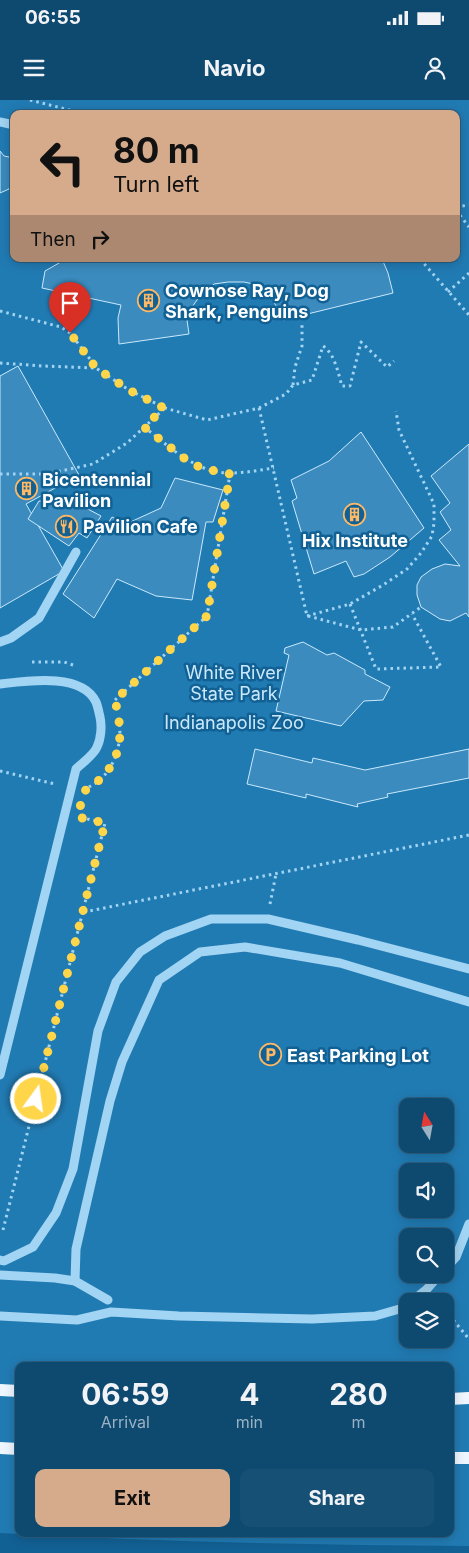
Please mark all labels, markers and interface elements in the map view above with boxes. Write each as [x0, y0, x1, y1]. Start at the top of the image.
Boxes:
text: 06:55 [25, 6, 81, 29]
icon: menu [20, 54, 48, 82]
icon: person [421, 54, 449, 82]
text: Navio [204, 55, 265, 81]
text: 80 m [113, 129, 200, 171]
icon: left [30, 130, 95, 195]
text: Turn left [113, 171, 199, 197]
icon: right [86, 225, 114, 253]
text: Then [30, 228, 76, 251]
place label: Cownose Ray, Dog Shark, Penguins [165, 280, 329, 322]
pin [49, 282, 91, 333]
building icon: Cownose Ray, Dog Shark, Penguins [137, 288, 161, 312]
icon: arrive [56, 289, 84, 317]
place label: Bicentennial Pavilion [42, 469, 151, 511]
building icon: Bicentennial Pavilion [14, 477, 38, 501]
building icon: Hix Institute [343, 503, 367, 527]
restaurant icon: Pavilion Cafe [55, 514, 79, 538]
place label: Pavilion Cafe [83, 516, 198, 537]
place label: Hix Institute [302, 530, 408, 551]
park label: White River State Park [186, 662, 283, 704]
park label: Indianapolis Zoo [164, 712, 304, 733]
parking icon: East Parking Lot [259, 1043, 283, 1067]
place label: East Parking Lot [287, 1045, 429, 1066]
position arrow [9, 1072, 61, 1124]
north arrow [399, 1098, 454, 1152]
map controls [399, 1098, 454, 1348]
button: sound [399, 1163, 454, 1218]
button: search [399, 1228, 454, 1283]
button: layers [399, 1293, 454, 1348]
text: 06:59 [81, 1376, 170, 1412]
text: 4 [239, 1376, 259, 1412]
text: 280 [329, 1376, 388, 1412]
text: Arrival [101, 1412, 150, 1432]
text: min [236, 1412, 263, 1432]
text: m [351, 1412, 365, 1432]
button: Exit [35, 1469, 230, 1527]
button: Share [240, 1469, 434, 1527]

